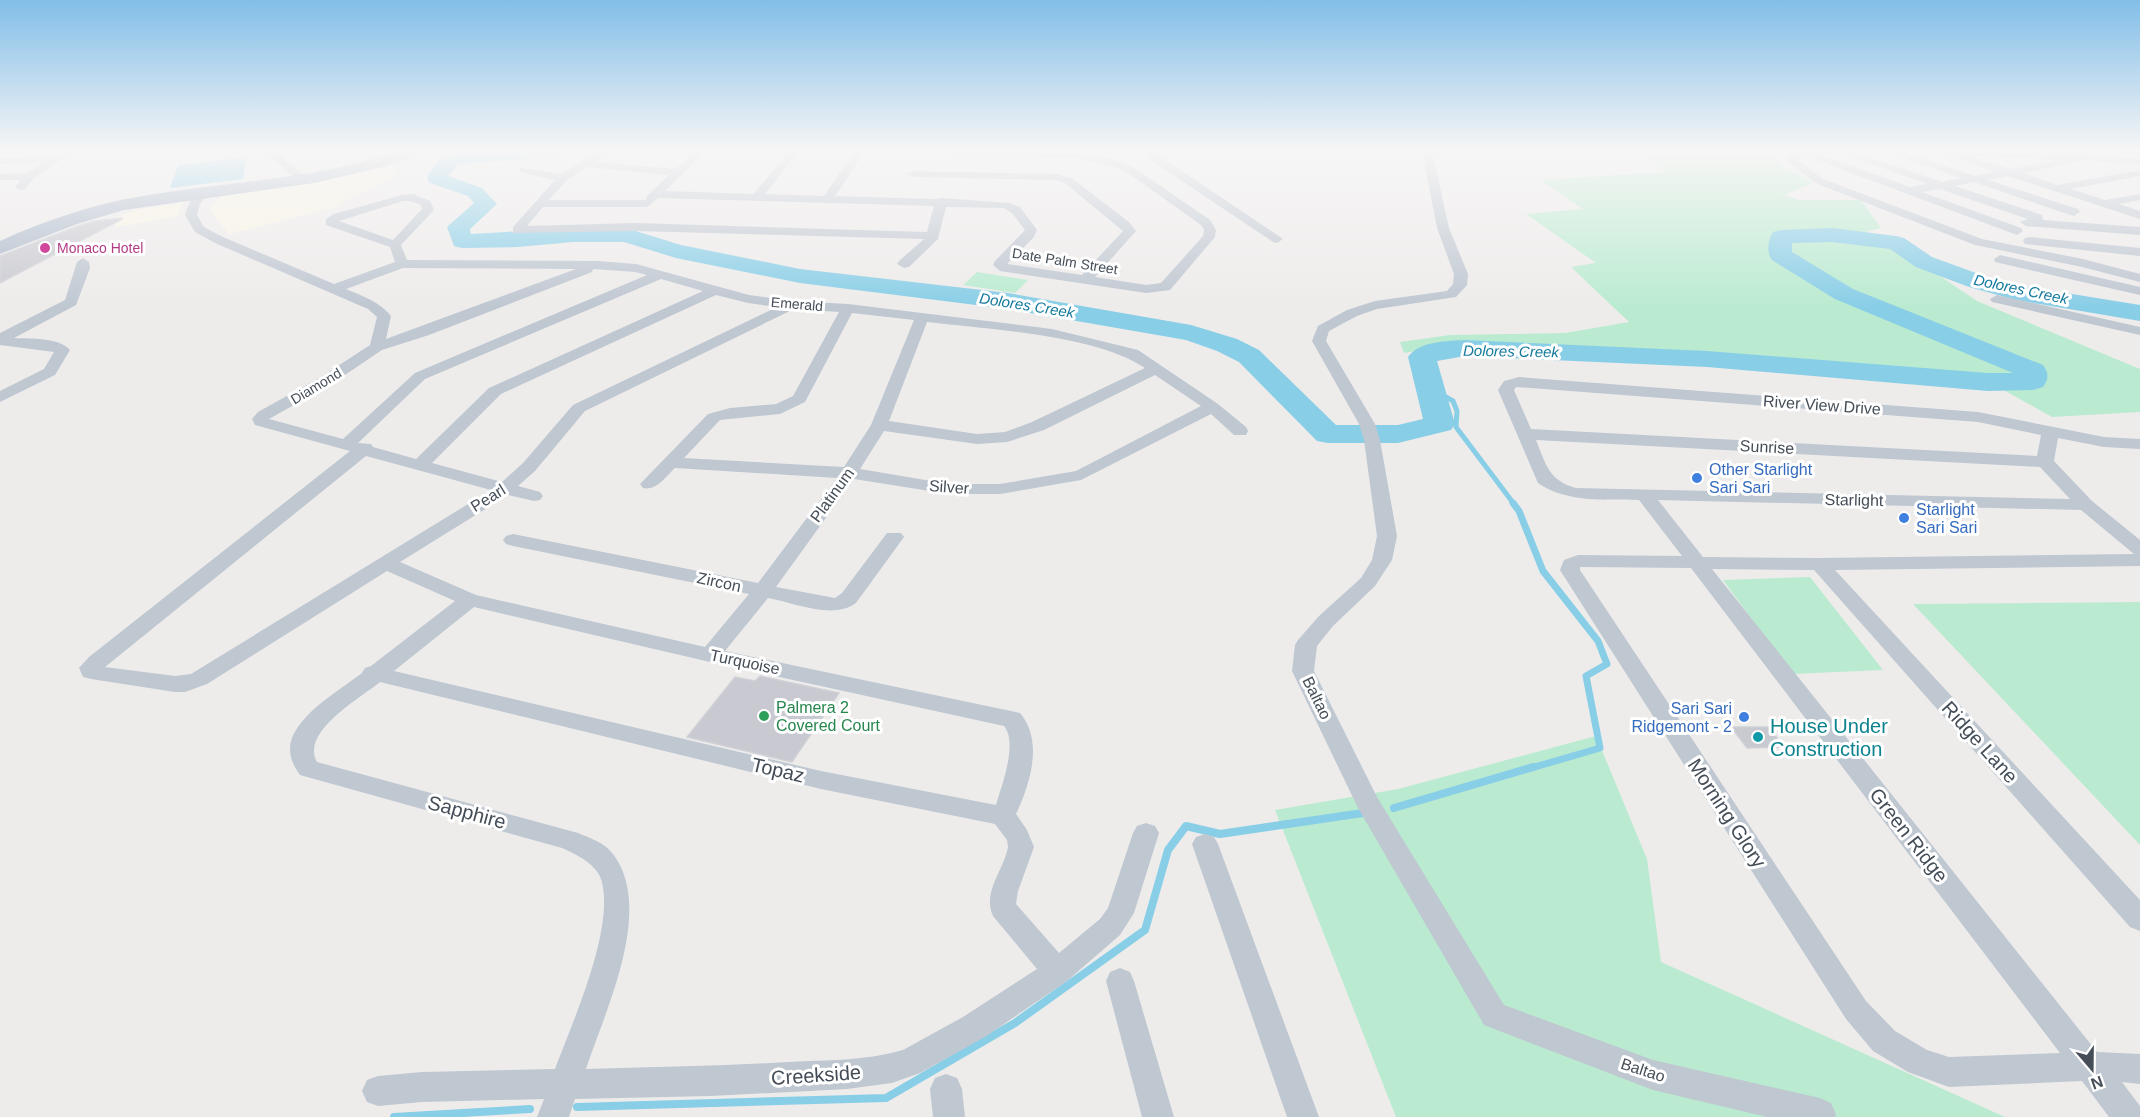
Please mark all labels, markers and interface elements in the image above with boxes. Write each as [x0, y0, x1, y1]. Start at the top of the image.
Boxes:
place label: Monaco Hotel [57, 240, 143, 256]
marker: Monaco Hotel [38, 241, 52, 255]
street label: Date Palm Street [1011, 245, 1119, 277]
water label: Dolores Creek [1972, 271, 2071, 308]
water label: Dolores Creek [978, 289, 1077, 321]
street label: Emerald [770, 294, 824, 314]
water label: Dolores Creek [1463, 342, 1561, 360]
street label: Diamond [288, 365, 344, 407]
street label: River View Drive [1763, 392, 1882, 418]
street label: Sunrise [1739, 437, 1795, 457]
place label: Other Starlight Sari Sari [1709, 461, 1813, 496]
street label: Platinum [807, 465, 857, 525]
marker: Other Starlight Sari Sari [1690, 471, 1704, 485]
street label: Silver [928, 477, 970, 497]
street label: Pearl [468, 481, 508, 515]
street label: Starlight [1825, 491, 1884, 509]
place label: Starlight Sari Sari [1916, 501, 1977, 536]
marker: Starlight Sari Sari [1897, 511, 1911, 525]
street label: Zircon [695, 569, 743, 595]
street label: Turquoise [709, 646, 781, 678]
street label: Baltao [1299, 674, 1335, 722]
street label: Ridge Lane [1938, 697, 2022, 787]
place label: Palmera 2 Covered Court [776, 699, 881, 734]
place label: Sari Sari Ridgemont - 2 [1632, 700, 1732, 735]
marker: Palmera 2 Covered Court [757, 709, 771, 723]
marker: Sari Sari Ridgemont - 2 [1737, 710, 1751, 724]
place label: House Under Construction [1770, 715, 1888, 760]
marker: House Under Construction [1751, 730, 1765, 744]
street label: Topaz [750, 753, 806, 787]
street label: Morning Glory [1684, 754, 1770, 872]
street label: Green Ridge [1865, 784, 1953, 886]
street label: Sapphire [425, 791, 509, 833]
north arrow [2062, 1039, 2122, 1099]
street label: Baltao [1619, 1055, 1667, 1085]
street label: Creekside [770, 1061, 862, 1089]
text: N [2089, 1073, 2105, 1093]

